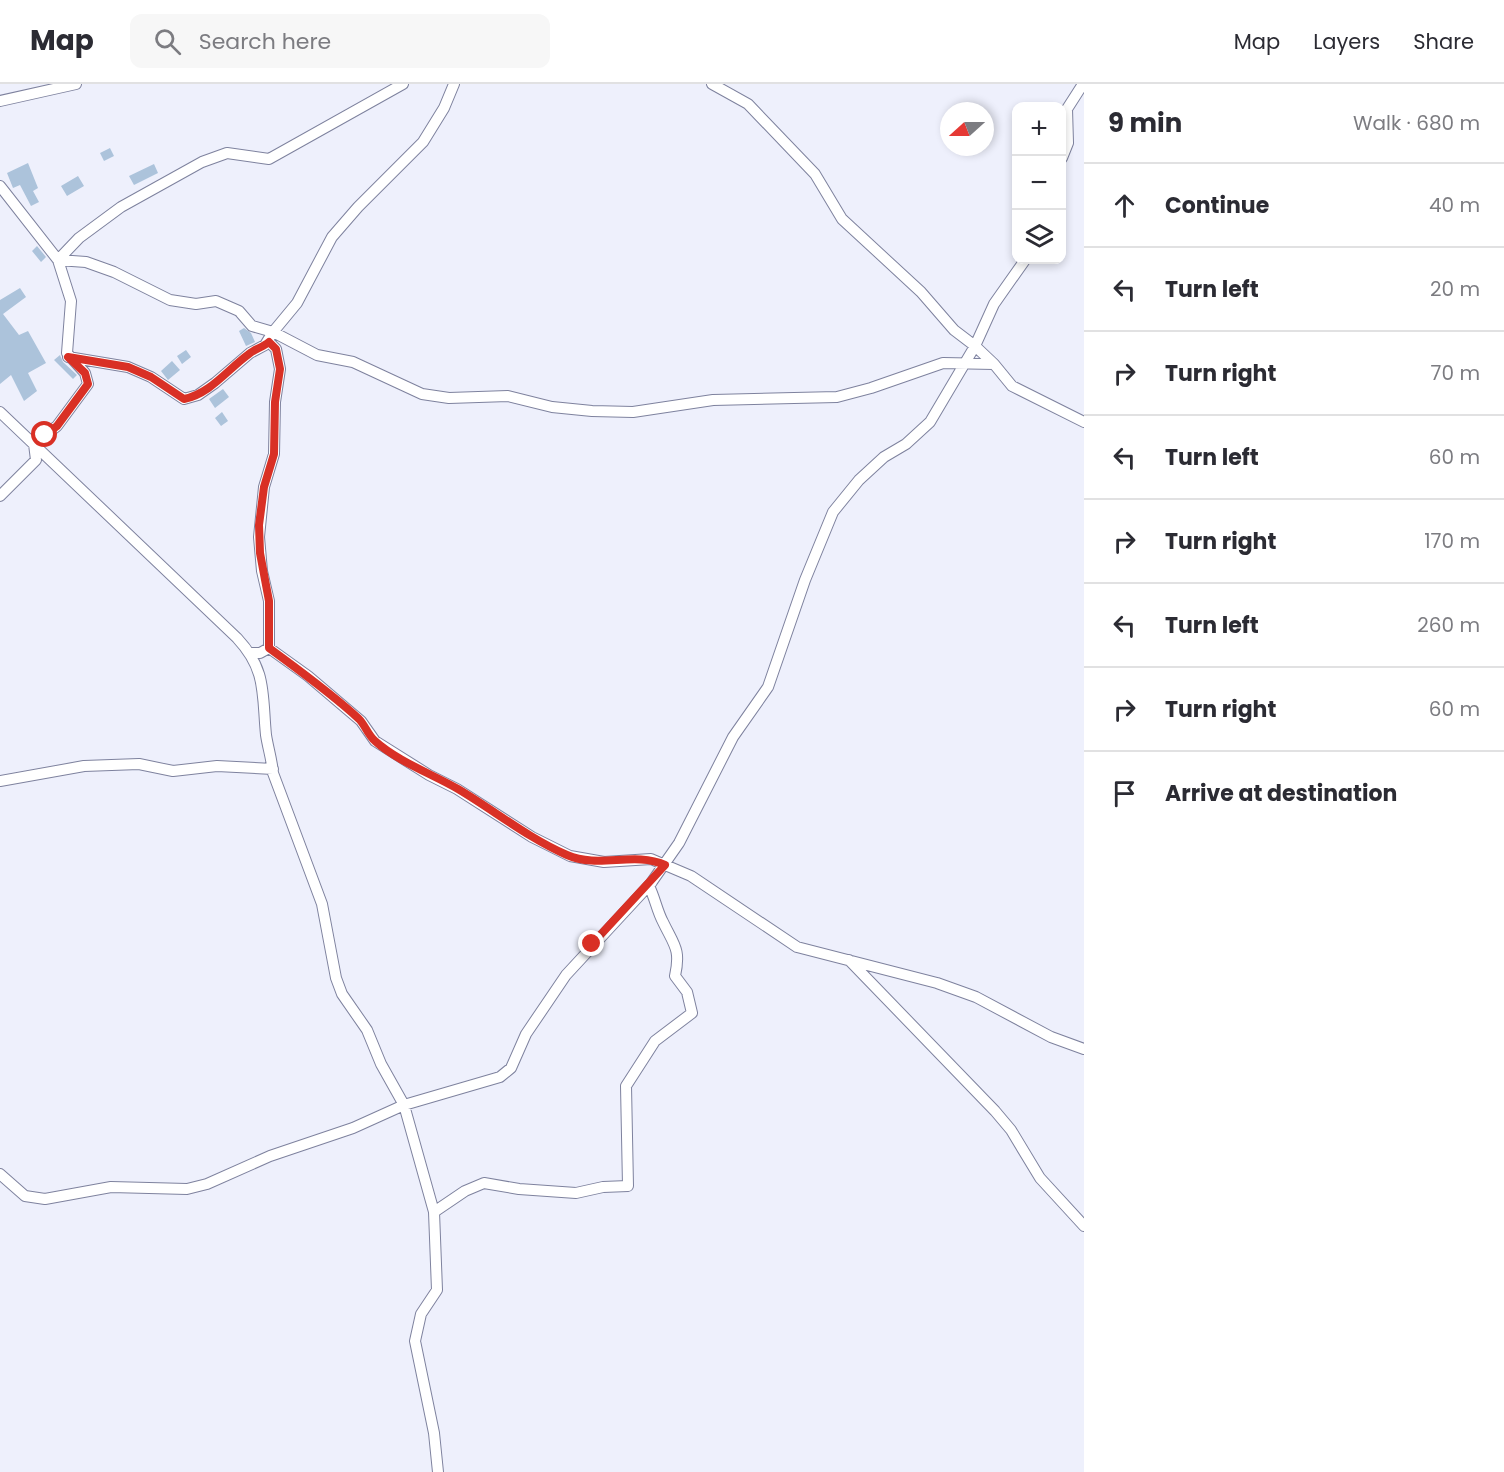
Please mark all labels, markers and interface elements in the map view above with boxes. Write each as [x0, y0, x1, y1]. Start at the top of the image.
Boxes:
search box [130, 14, 550, 68]
text: Map [30, 21, 94, 60]
icon: search [151, 25, 184, 58]
text: Search here [199, 26, 331, 57]
text: Map [1234, 27, 1280, 56]
text: Layers [1313, 27, 1380, 56]
text: Share [1413, 27, 1474, 56]
north arrow [940, 102, 994, 156]
map controls [1012, 102, 1066, 264]
button: + [1012, 102, 1066, 156]
text: 9 min [1108, 105, 1182, 141]
text: Walk · 680 m [1353, 109, 1480, 137]
button: − [1012, 156, 1066, 210]
icon: ahead [1108, 189, 1141, 222]
text: Continue [1165, 190, 1269, 221]
text: 40 m [1429, 191, 1480, 219]
button: layers [1012, 210, 1066, 264]
icon: left [1108, 273, 1141, 306]
text: Turn left [1165, 274, 1259, 305]
text: 20 m [1430, 275, 1480, 303]
icon: right [1108, 357, 1141, 390]
text: Turn right [1165, 358, 1276, 389]
text: 70 m [1431, 359, 1480, 387]
route start [31, 421, 57, 447]
icon: left [1108, 441, 1141, 474]
text: Turn left [1165, 442, 1259, 473]
text: 60 m [1429, 443, 1480, 471]
icon: right [1108, 525, 1141, 558]
text: Turn right [1165, 526, 1276, 557]
text: 170 m [1424, 527, 1480, 555]
icon: left [1108, 609, 1141, 642]
text: Turn left [1165, 610, 1259, 641]
text: 260 m [1417, 611, 1480, 639]
icon: right [1108, 693, 1141, 726]
text: Turn right [1165, 694, 1276, 725]
text: 60 m [1429, 695, 1480, 723]
icon: arrive [1108, 777, 1141, 810]
text: Arrive at destination [1165, 778, 1397, 809]
route end [578, 930, 604, 956]

